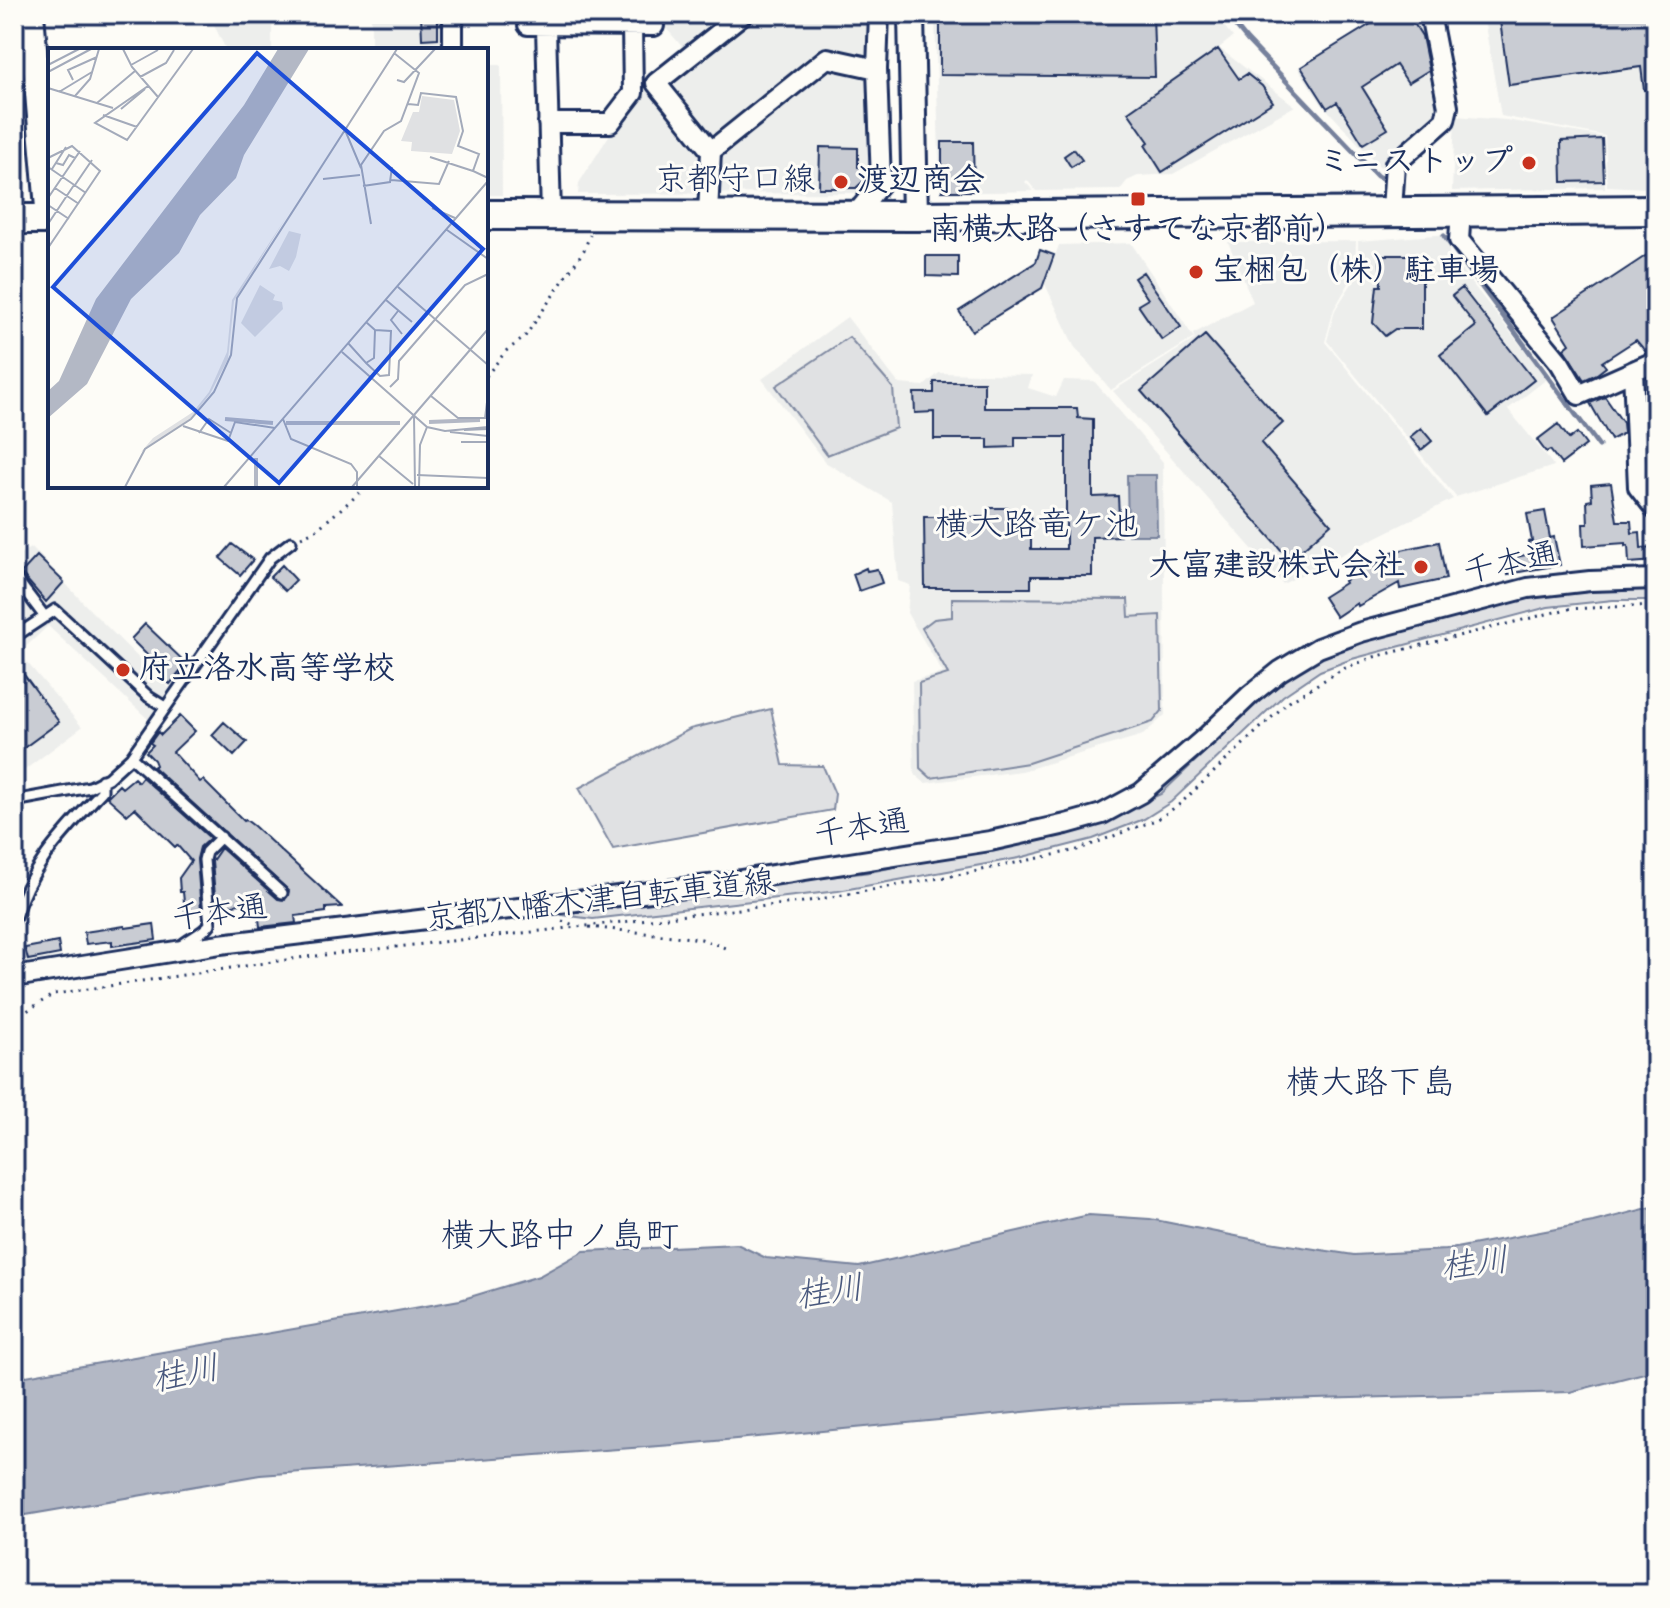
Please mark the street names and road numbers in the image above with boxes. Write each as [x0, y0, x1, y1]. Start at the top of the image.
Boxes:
street label: 京都守口線 [655, 158, 815, 205]
street label: 千本通 [1459, 532, 1563, 598]
street label: 千本通 [811, 799, 913, 861]
street label: 京都八幡木津自転車道線 [422, 860, 778, 944]
street label: 千本通 [169, 885, 271, 945]

